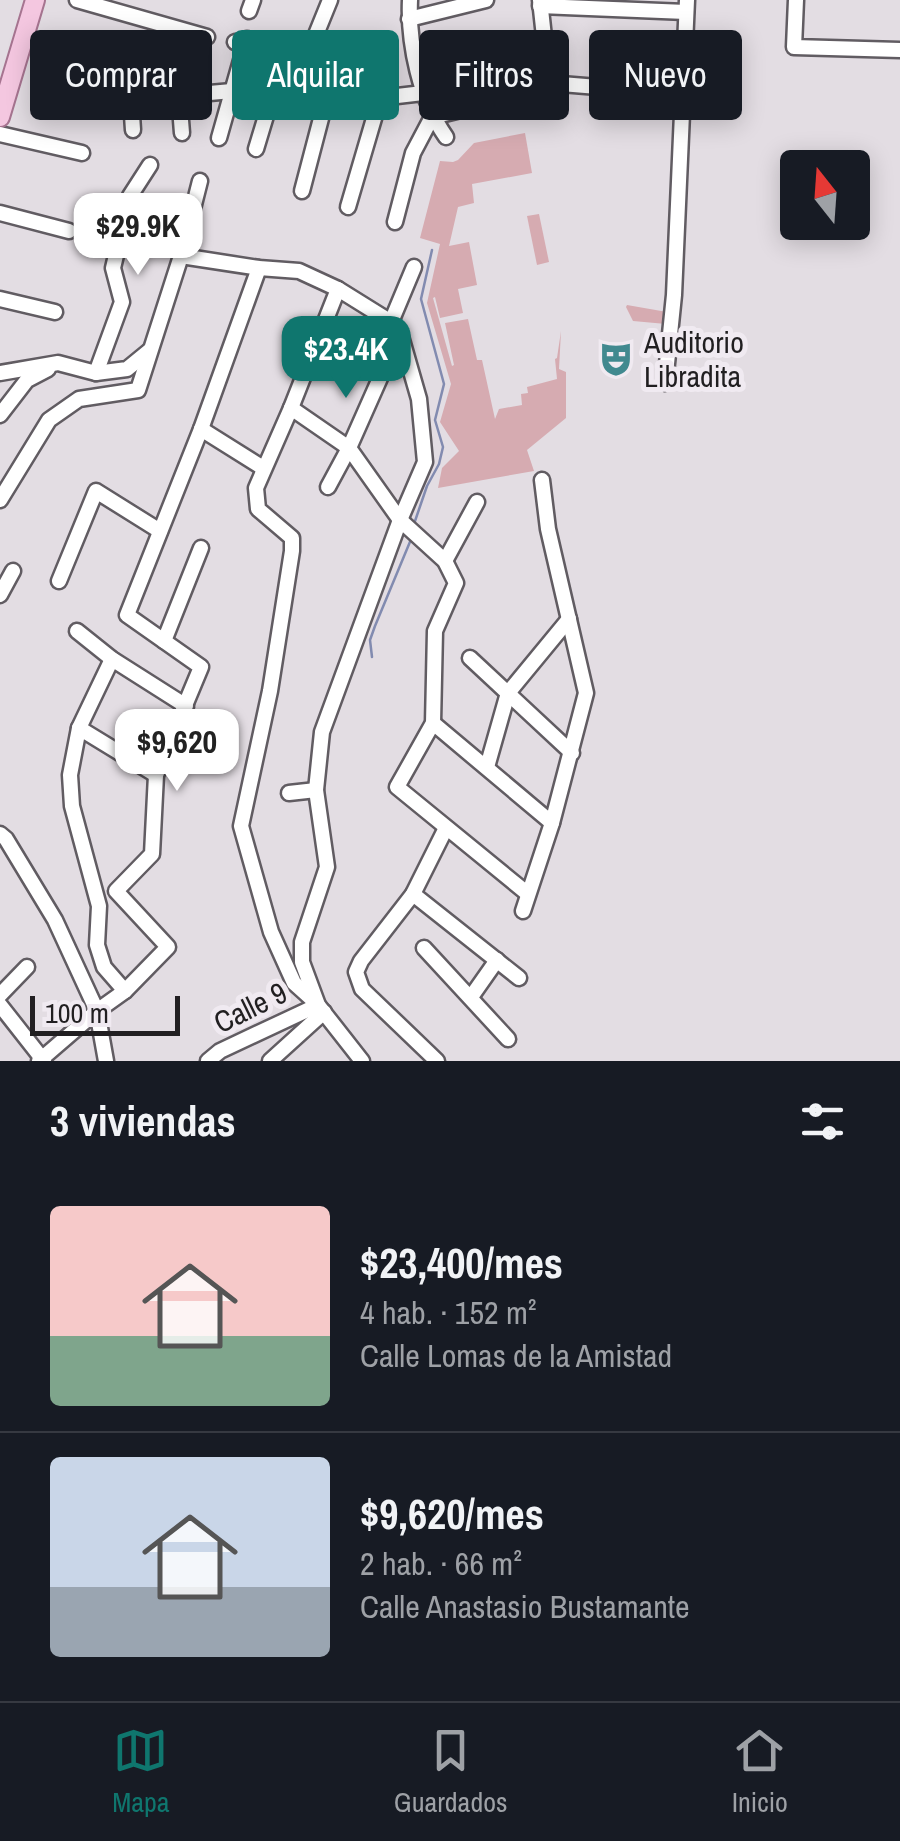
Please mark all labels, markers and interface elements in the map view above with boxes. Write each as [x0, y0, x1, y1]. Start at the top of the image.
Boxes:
chip: Comprar [30, 30, 212, 120]
chip: Alquilar [232, 30, 399, 120]
chip: Filtros [419, 30, 569, 120]
chip: Nuevo [589, 30, 742, 120]
north arrow [780, 150, 870, 240]
map controls [780, 150, 870, 240]
pin: $29.9K [57, 193, 219, 278]
text: $29.9K [96, 204, 180, 247]
pin: $23.4K [265, 316, 427, 401]
place label: Auditorio Libradita [643, 322, 744, 396]
text: $23.4K [304, 327, 388, 370]
theatre icon: Auditorio Libradita [597, 340, 635, 378]
pin: $9,620 [96, 709, 258, 794]
text: $9,620 [137, 720, 217, 763]
street label: Calle 9 [207, 972, 293, 1042]
scale bar [30, 991, 180, 1036]
text: 100 m [45, 994, 109, 1032]
text: 3 viviendas [50, 1093, 236, 1149]
icon: filters [795, 1094, 850, 1149]
text: $23,400/mes [360, 1235, 563, 1291]
icon: home [130, 1246, 250, 1366]
text: 4 hab. · 152 m² [360, 1291, 537, 1334]
text: Calle Lomas de la Amistad [360, 1334, 672, 1377]
text: $9,620/mes [360, 1486, 544, 1542]
icon: home [130, 1497, 250, 1617]
text: 2 hab. · 66 m² [360, 1542, 522, 1585]
text: Calle Anastasio Bustamante [360, 1585, 690, 1628]
tab: Mapa [112, 1723, 170, 1821]
tab: Guardados [394, 1723, 507, 1821]
tab: Inicio [732, 1723, 788, 1821]

